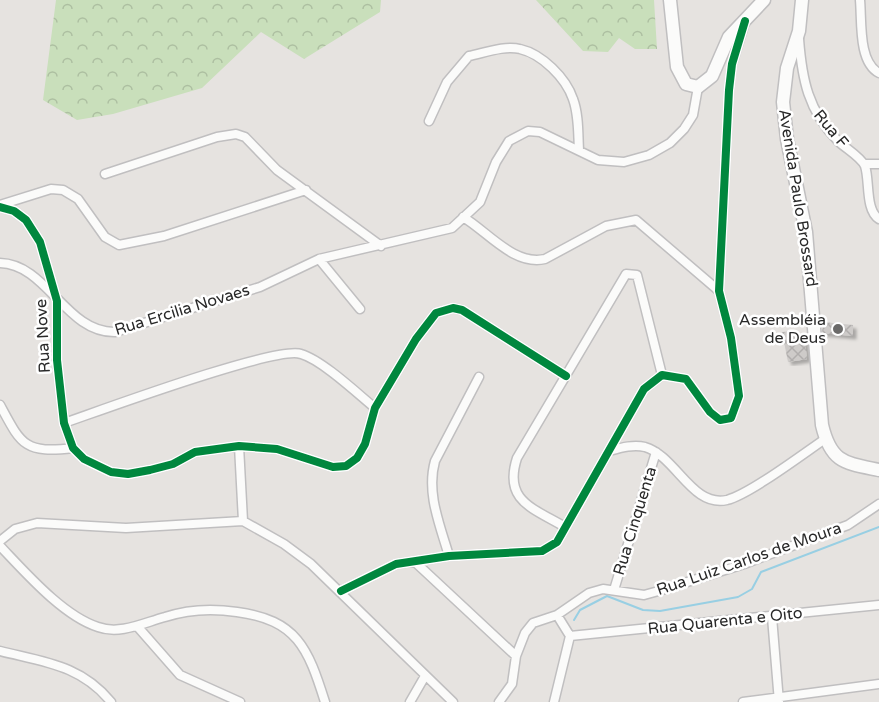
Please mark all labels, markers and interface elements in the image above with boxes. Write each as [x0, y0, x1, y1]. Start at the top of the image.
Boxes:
street label: Rua F [809, 106, 853, 152]
street label: Avenida Paulo Brossard [774, 108, 822, 288]
street label: Rua Ercilia Novaes [112, 280, 252, 340]
street label: Rua Nove [31, 299, 55, 373]
place label: Assembléia de Deus [739, 310, 826, 348]
marker: Assembléia de Deus [831, 322, 845, 336]
street label: Rua Cinquenta [609, 464, 661, 578]
street label: Rua Luiz Carlos de Moura [654, 518, 844, 600]
street label: Rua Quarenta e Oito [647, 603, 803, 639]

